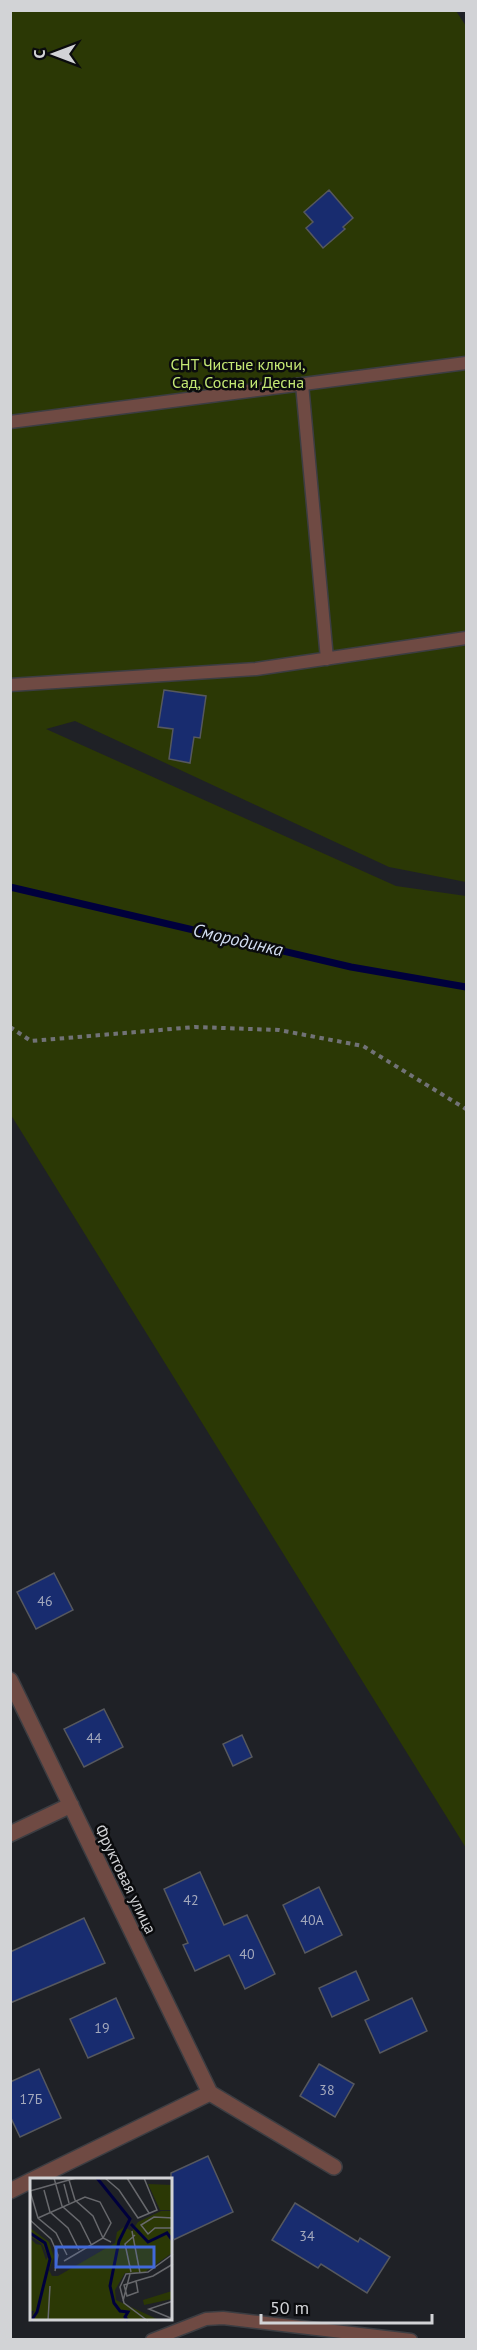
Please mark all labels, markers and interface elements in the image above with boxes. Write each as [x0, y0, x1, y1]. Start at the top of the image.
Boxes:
north arrow [24, 24, 84, 84]
text: С [29, 49, 49, 58]
park label: СНТ Чистые ключи, Сад, Сосна и Десна [171, 354, 305, 392]
water label: Смородинка [191, 918, 286, 961]
house number: 46 [37, 1592, 53, 1610]
house number: 44 [86, 1729, 102, 1747]
street label: Фруктовая улица [91, 1821, 161, 1937]
house number: 42 [183, 1891, 199, 1909]
house number: 40А [300, 1911, 325, 1929]
house number: 40 [239, 1945, 255, 1963]
house number: 19 [94, 2019, 110, 2037]
house number: 38 [319, 2081, 335, 2099]
house number: 17Б [20, 2090, 43, 2108]
inset map [30, 2178, 172, 2320]
house number: 34 [299, 2227, 315, 2245]
scale bar [261, 2287, 432, 2325]
text: 50 m [270, 2296, 309, 2319]

